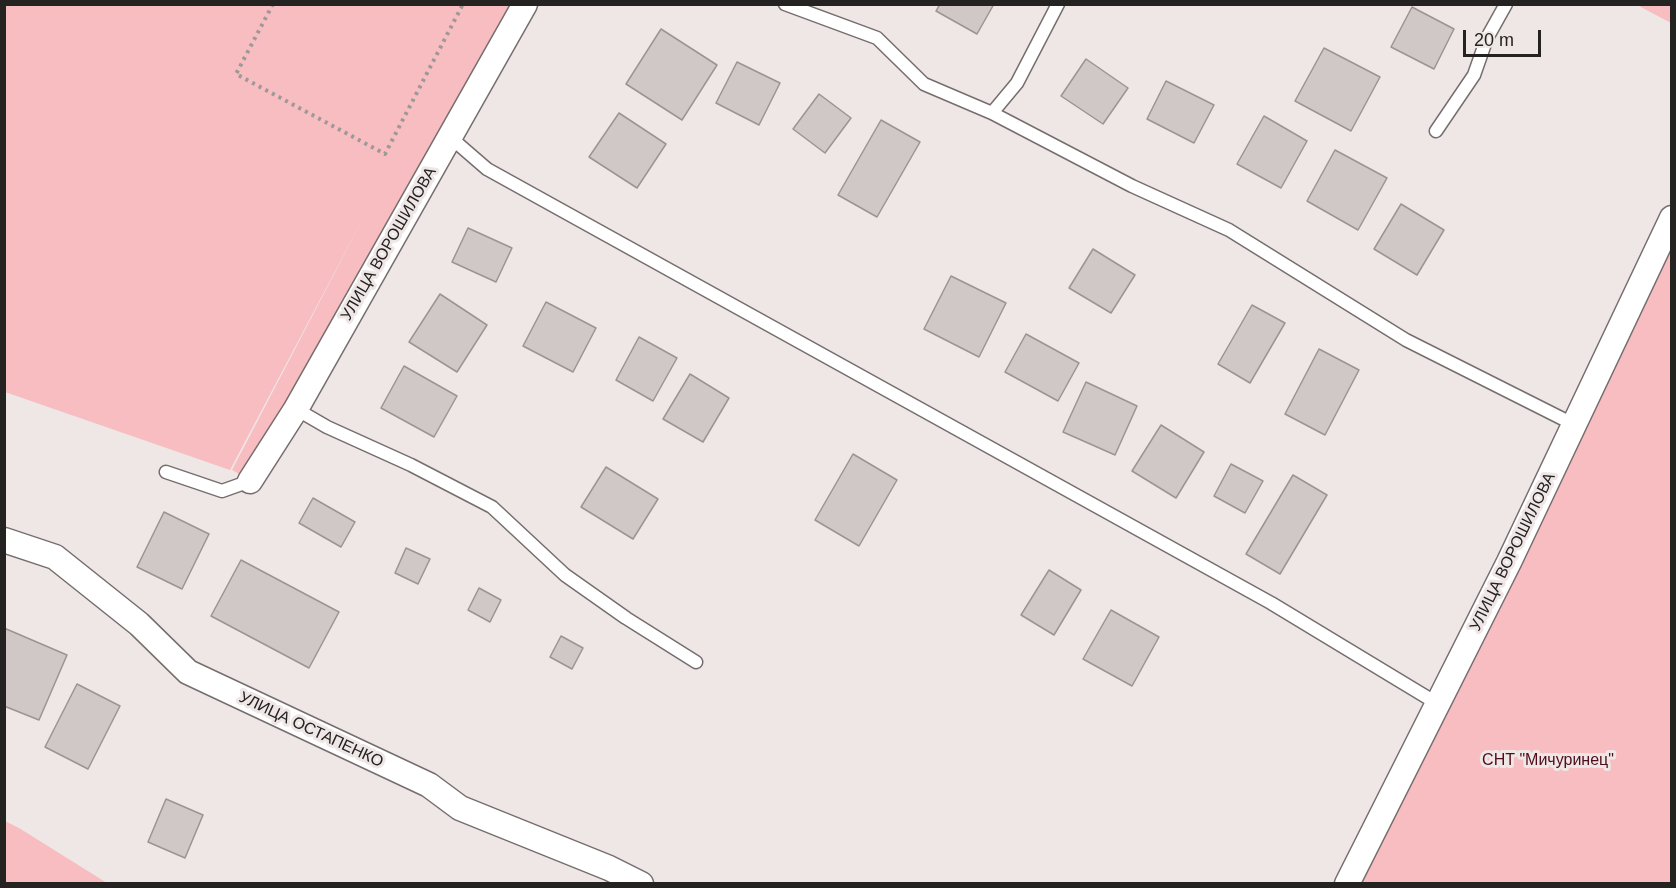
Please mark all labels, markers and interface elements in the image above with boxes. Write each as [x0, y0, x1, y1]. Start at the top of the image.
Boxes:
scale bar [1466, 18, 1544, 56]
text: 20 m [1474, 30, 1514, 50]
street label: УЛИЦА ВОРОШИЛОВА [337, 164, 441, 324]
street label: УЛИЦА ВОРОШИЛОВА [1466, 470, 1560, 634]
street label: УЛИЦА ОСТАПЕНКО [236, 688, 386, 772]
park label: СНТ "Мичуринец" [1482, 751, 1614, 771]

